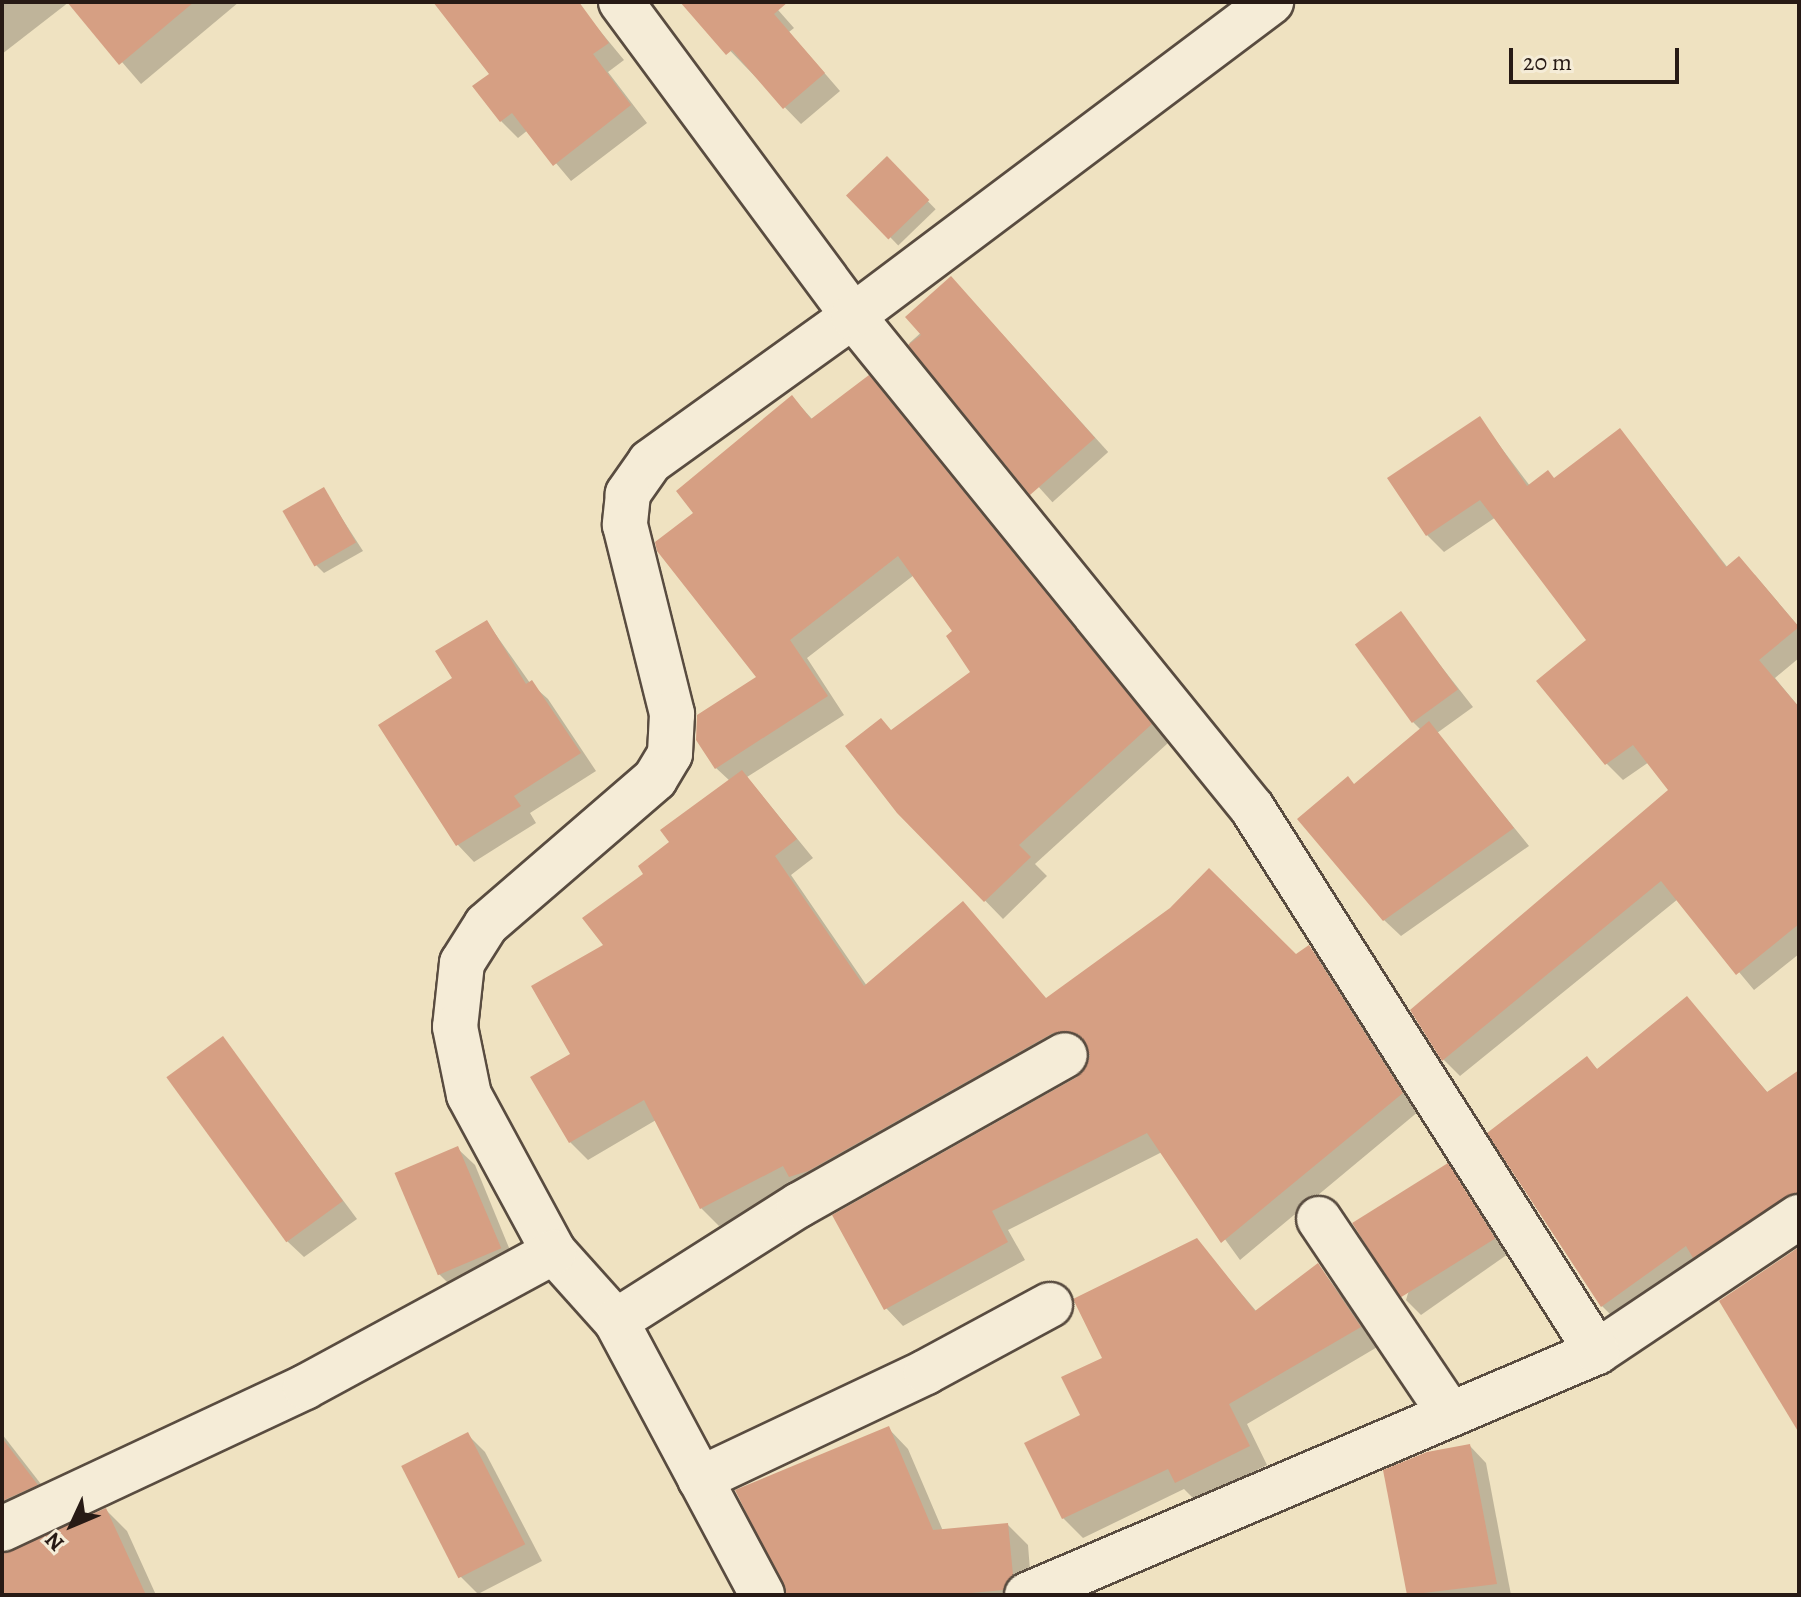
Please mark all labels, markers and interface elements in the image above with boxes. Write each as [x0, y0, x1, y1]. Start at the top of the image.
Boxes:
scale bar [1513, 32, 1683, 82]
text: 20 m [1523, 46, 1572, 78]
north arrow [32, 1485, 112, 1565]
text: N [38, 1525, 71, 1558]

